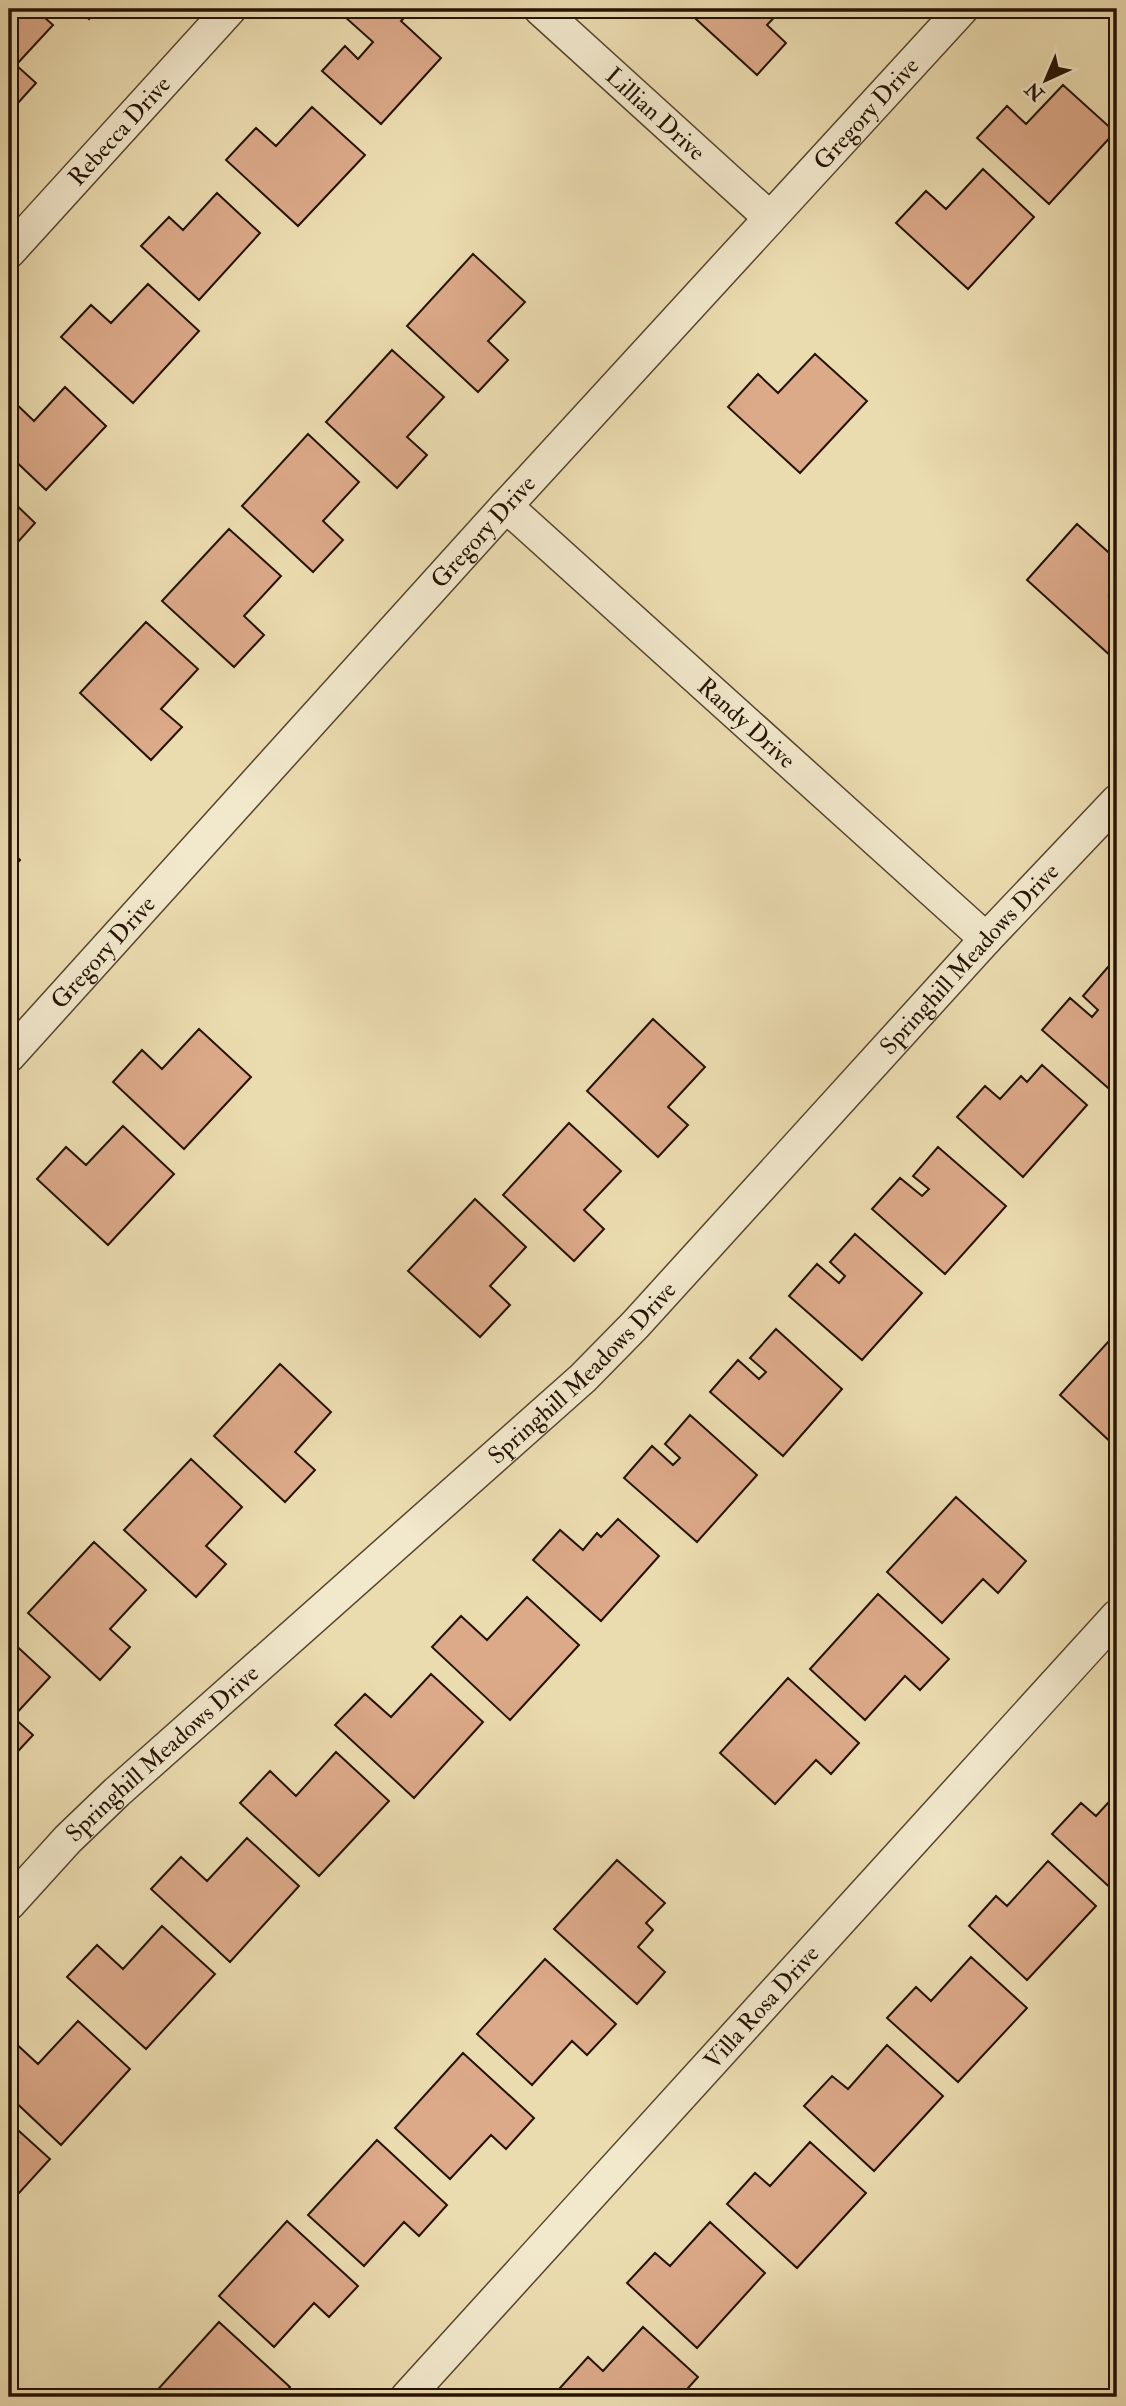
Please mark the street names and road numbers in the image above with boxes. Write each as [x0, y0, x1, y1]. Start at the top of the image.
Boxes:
street label: Gregory Drive [807, 51, 926, 177]
street label: Lillian Drive [599, 61, 712, 168]
street label: Rebecca Drive [62, 69, 178, 193]
street label: Gregory Drive [424, 469, 543, 595]
street label: Randy Drive [691, 671, 802, 776]
street label: Springhill Meadows Drive [873, 857, 1066, 1062]
street label: Gregory Drive [44, 889, 162, 1016]
street label: Springhill Meadows Drive [482, 1275, 683, 1471]
street label: Springhill Meadows Drive [59, 1658, 266, 1849]
street label: Villa Rosa Drive [698, 1939, 826, 2076]

